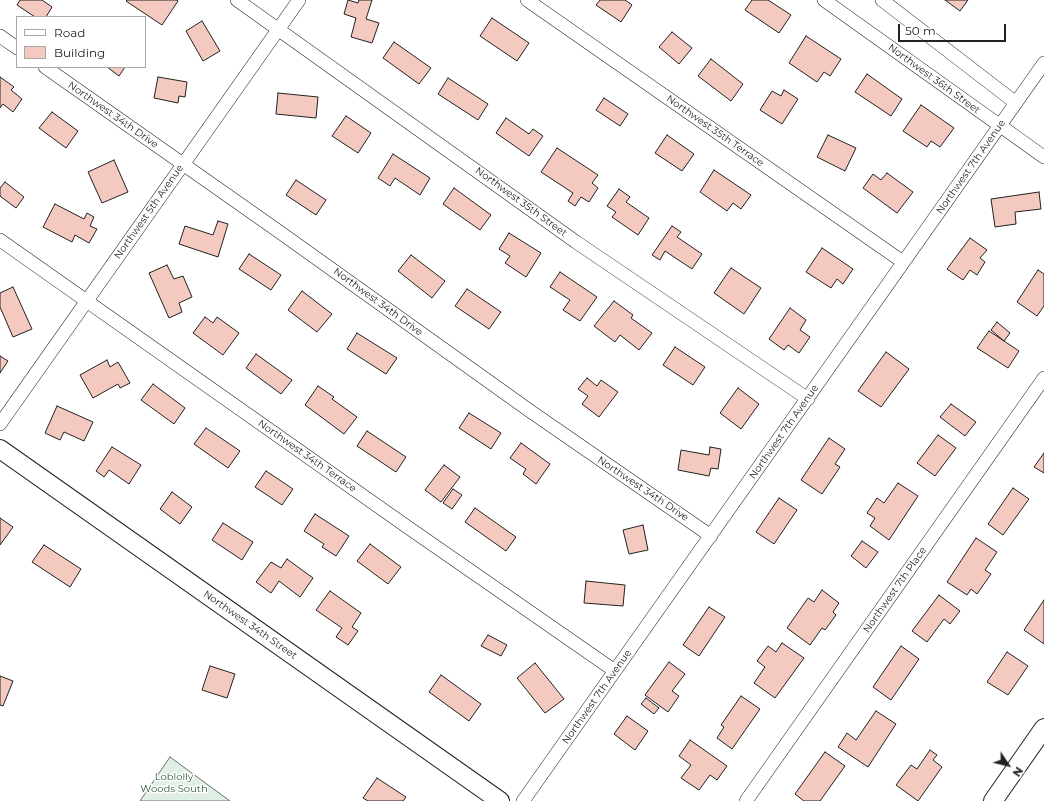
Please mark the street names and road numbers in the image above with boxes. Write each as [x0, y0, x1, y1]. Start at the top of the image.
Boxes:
street label: Northwest 36th Street [886, 42, 982, 116]
street label: Northwest 34th Drive [66, 79, 160, 151]
street label: Northwest 35th Terrace [664, 93, 766, 169]
street label: Northwest 7th Avenue [934, 118, 1008, 216]
street label: Northwest 5th Avenue [112, 163, 186, 261]
street label: Northwest 35th Street [473, 165, 569, 239]
street label: Northwest 34th Drive [331, 266, 425, 338]
street label: Northwest 7th Avenue [747, 383, 821, 481]
street label: Northwest 34th Terrace [255, 417, 359, 495]
street label: Northwest 34th Drive [595, 454, 691, 524]
street label: Northwest 7th Place [861, 545, 929, 635]
street label: Northwest 34th Street [201, 588, 299, 662]
street label: Northwest 7th Avenue [560, 648, 634, 746]

